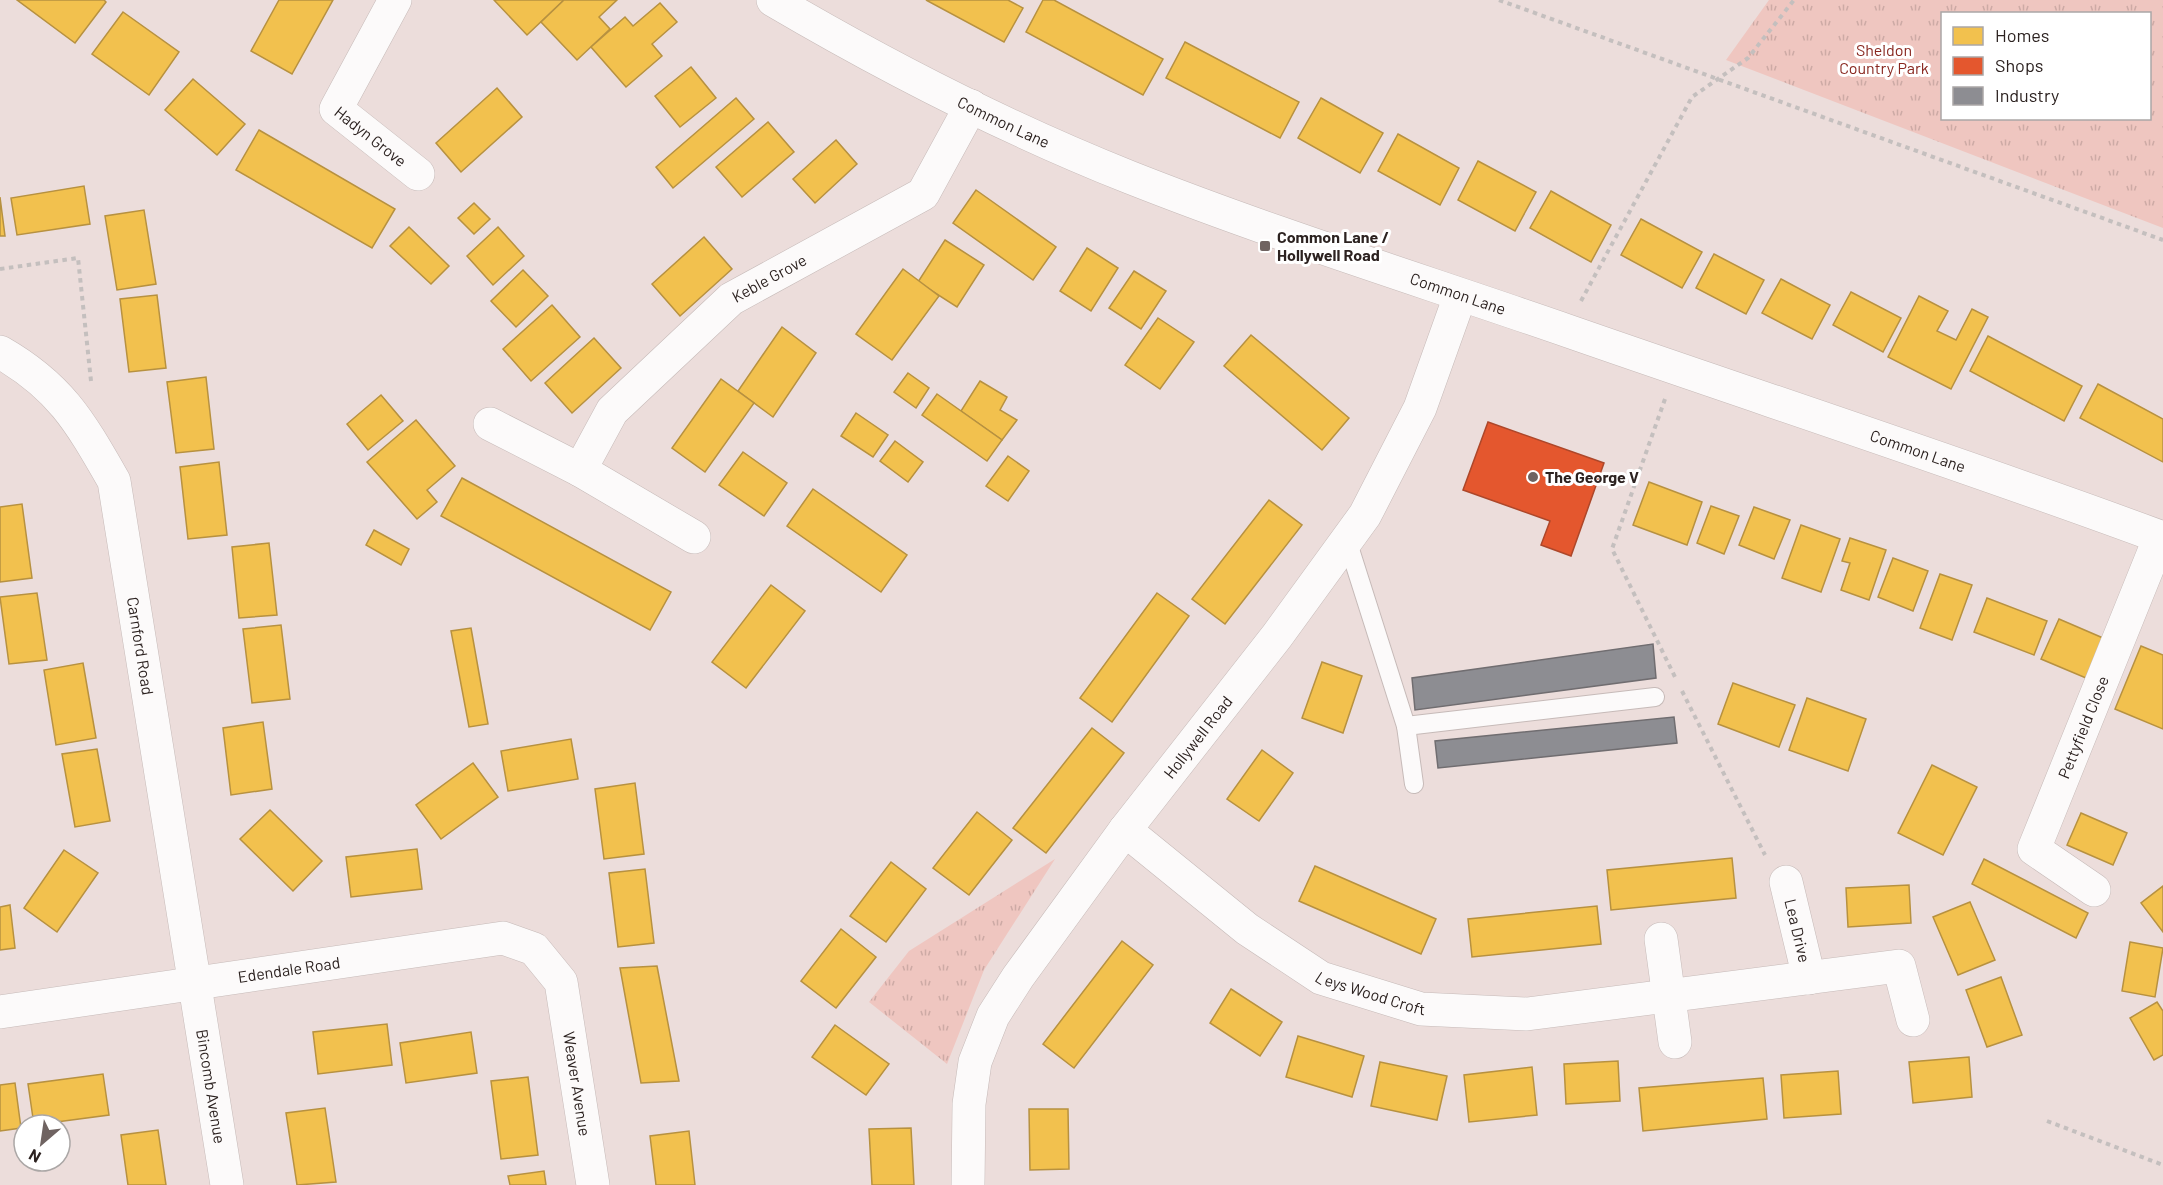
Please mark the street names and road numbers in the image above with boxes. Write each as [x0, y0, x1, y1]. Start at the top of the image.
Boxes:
street label: Common Lane [955, 92, 1053, 151]
street label: Hadyn Grove [331, 102, 411, 170]
street label: Keble Grove [728, 250, 809, 306]
street label: Common Lane [1408, 268, 1508, 318]
street label: Common Lane [1868, 425, 1968, 476]
street label: Carnford Road [124, 596, 158, 696]
street label: Pettyfield Close [2053, 673, 2112, 781]
street label: Hollywell Road [1159, 692, 1236, 782]
street label: Lea Drive [1781, 897, 1815, 964]
street label: Edendale Road [236, 952, 341, 986]
street label: Leys Wood Croft [1312, 967, 1426, 1018]
street label: Bincomb Avenue [193, 1028, 230, 1145]
street label: Weaver Avenue [560, 1030, 595, 1137]

